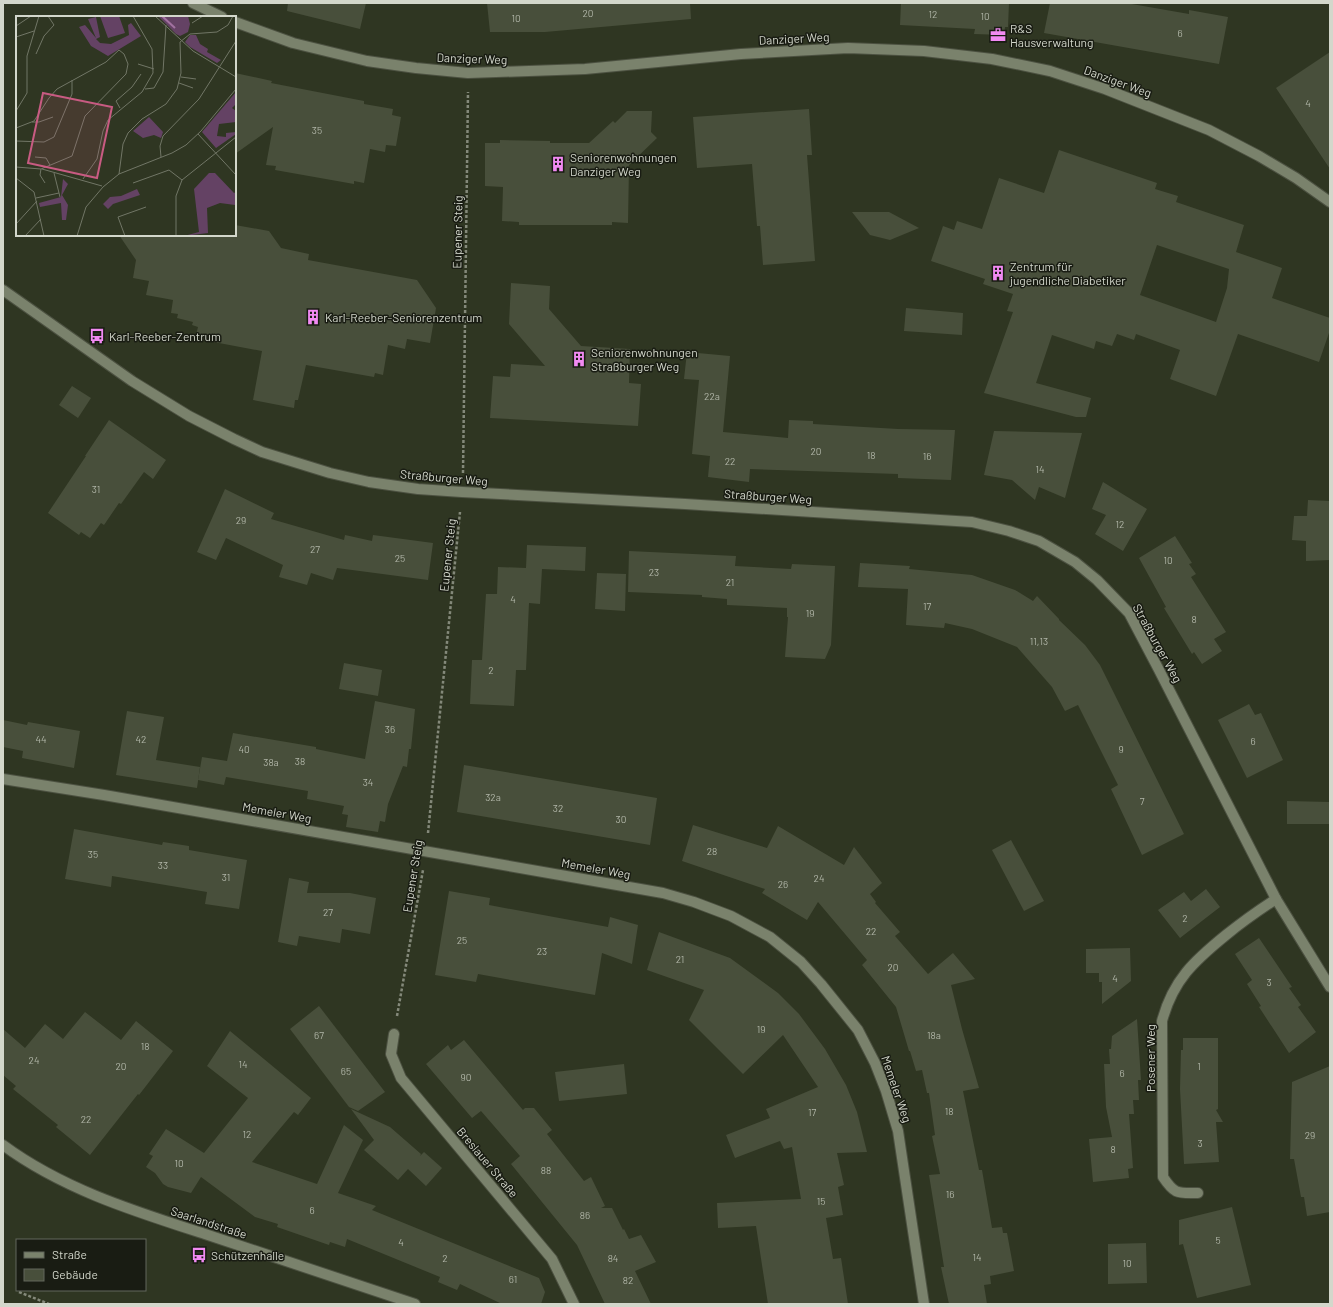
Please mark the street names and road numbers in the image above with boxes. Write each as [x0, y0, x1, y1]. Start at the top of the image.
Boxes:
street label: Danziger Weg [758, 29, 830, 47]
street label: Danziger Weg [436, 50, 508, 66]
street label: Danziger Weg [1082, 62, 1154, 100]
street label: Eupener Steig [449, 195, 465, 269]
street label: Straßburger Weg [400, 466, 488, 488]
street label: Straßburger Weg [724, 486, 812, 506]
street label: Eupener Steig [436, 518, 458, 592]
street label: Straßburger Weg [1131, 601, 1185, 685]
street label: Memeler Weg [241, 799, 313, 825]
street label: Eupener Steig [399, 839, 425, 913]
street label: Memeler Weg [560, 855, 632, 881]
street label: Posener Weg [1143, 1024, 1157, 1092]
street label: Memeler Weg [879, 1054, 915, 1124]
street label: Breslauer Straße [455, 1124, 521, 1200]
street label: Saarlandstraße [169, 1203, 249, 1241]

